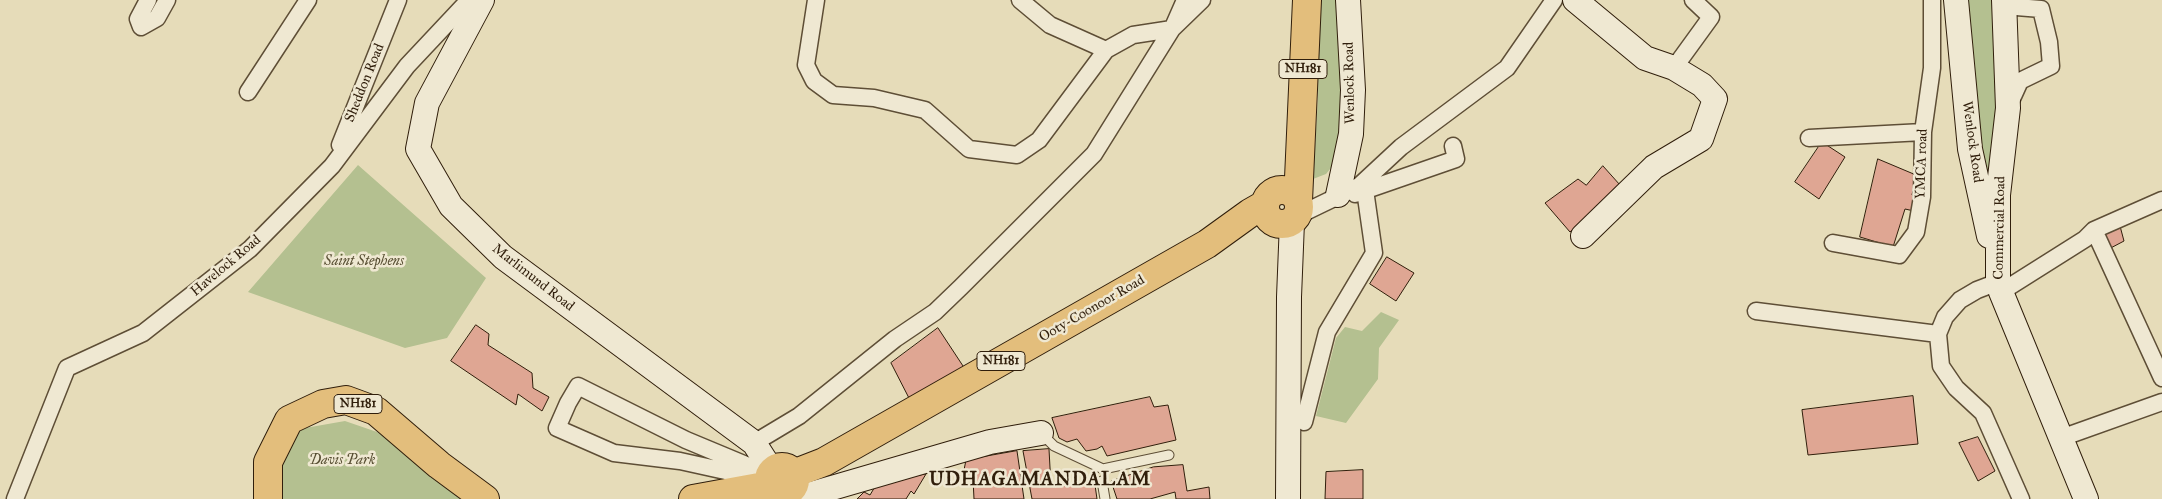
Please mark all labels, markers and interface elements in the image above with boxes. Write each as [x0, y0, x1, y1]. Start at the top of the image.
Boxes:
street label: Sheddon Road [342, 41, 388, 125]
street label: Wenlock Road [1341, 42, 1359, 124]
road number: NH181 [1279, 60, 1327, 78]
street label: Wenlock Road [1958, 100, 1986, 184]
street label: YMCA road [1912, 129, 1932, 199]
street label: Commercial Road [1991, 176, 2009, 280]
street label: Havelock Road [187, 232, 265, 300]
street label: Marlimund Road [489, 241, 577, 315]
park label: Saint Stephens [324, 254, 404, 270]
street label: Ooty-Coonoor Road [1036, 272, 1148, 346]
road number: NH181 [977, 352, 1025, 371]
road number: NH181 [334, 394, 382, 414]
park label: Davis Park [309, 453, 375, 469]
district label: UDHAGAMANDALAM [927, 469, 1153, 491]

